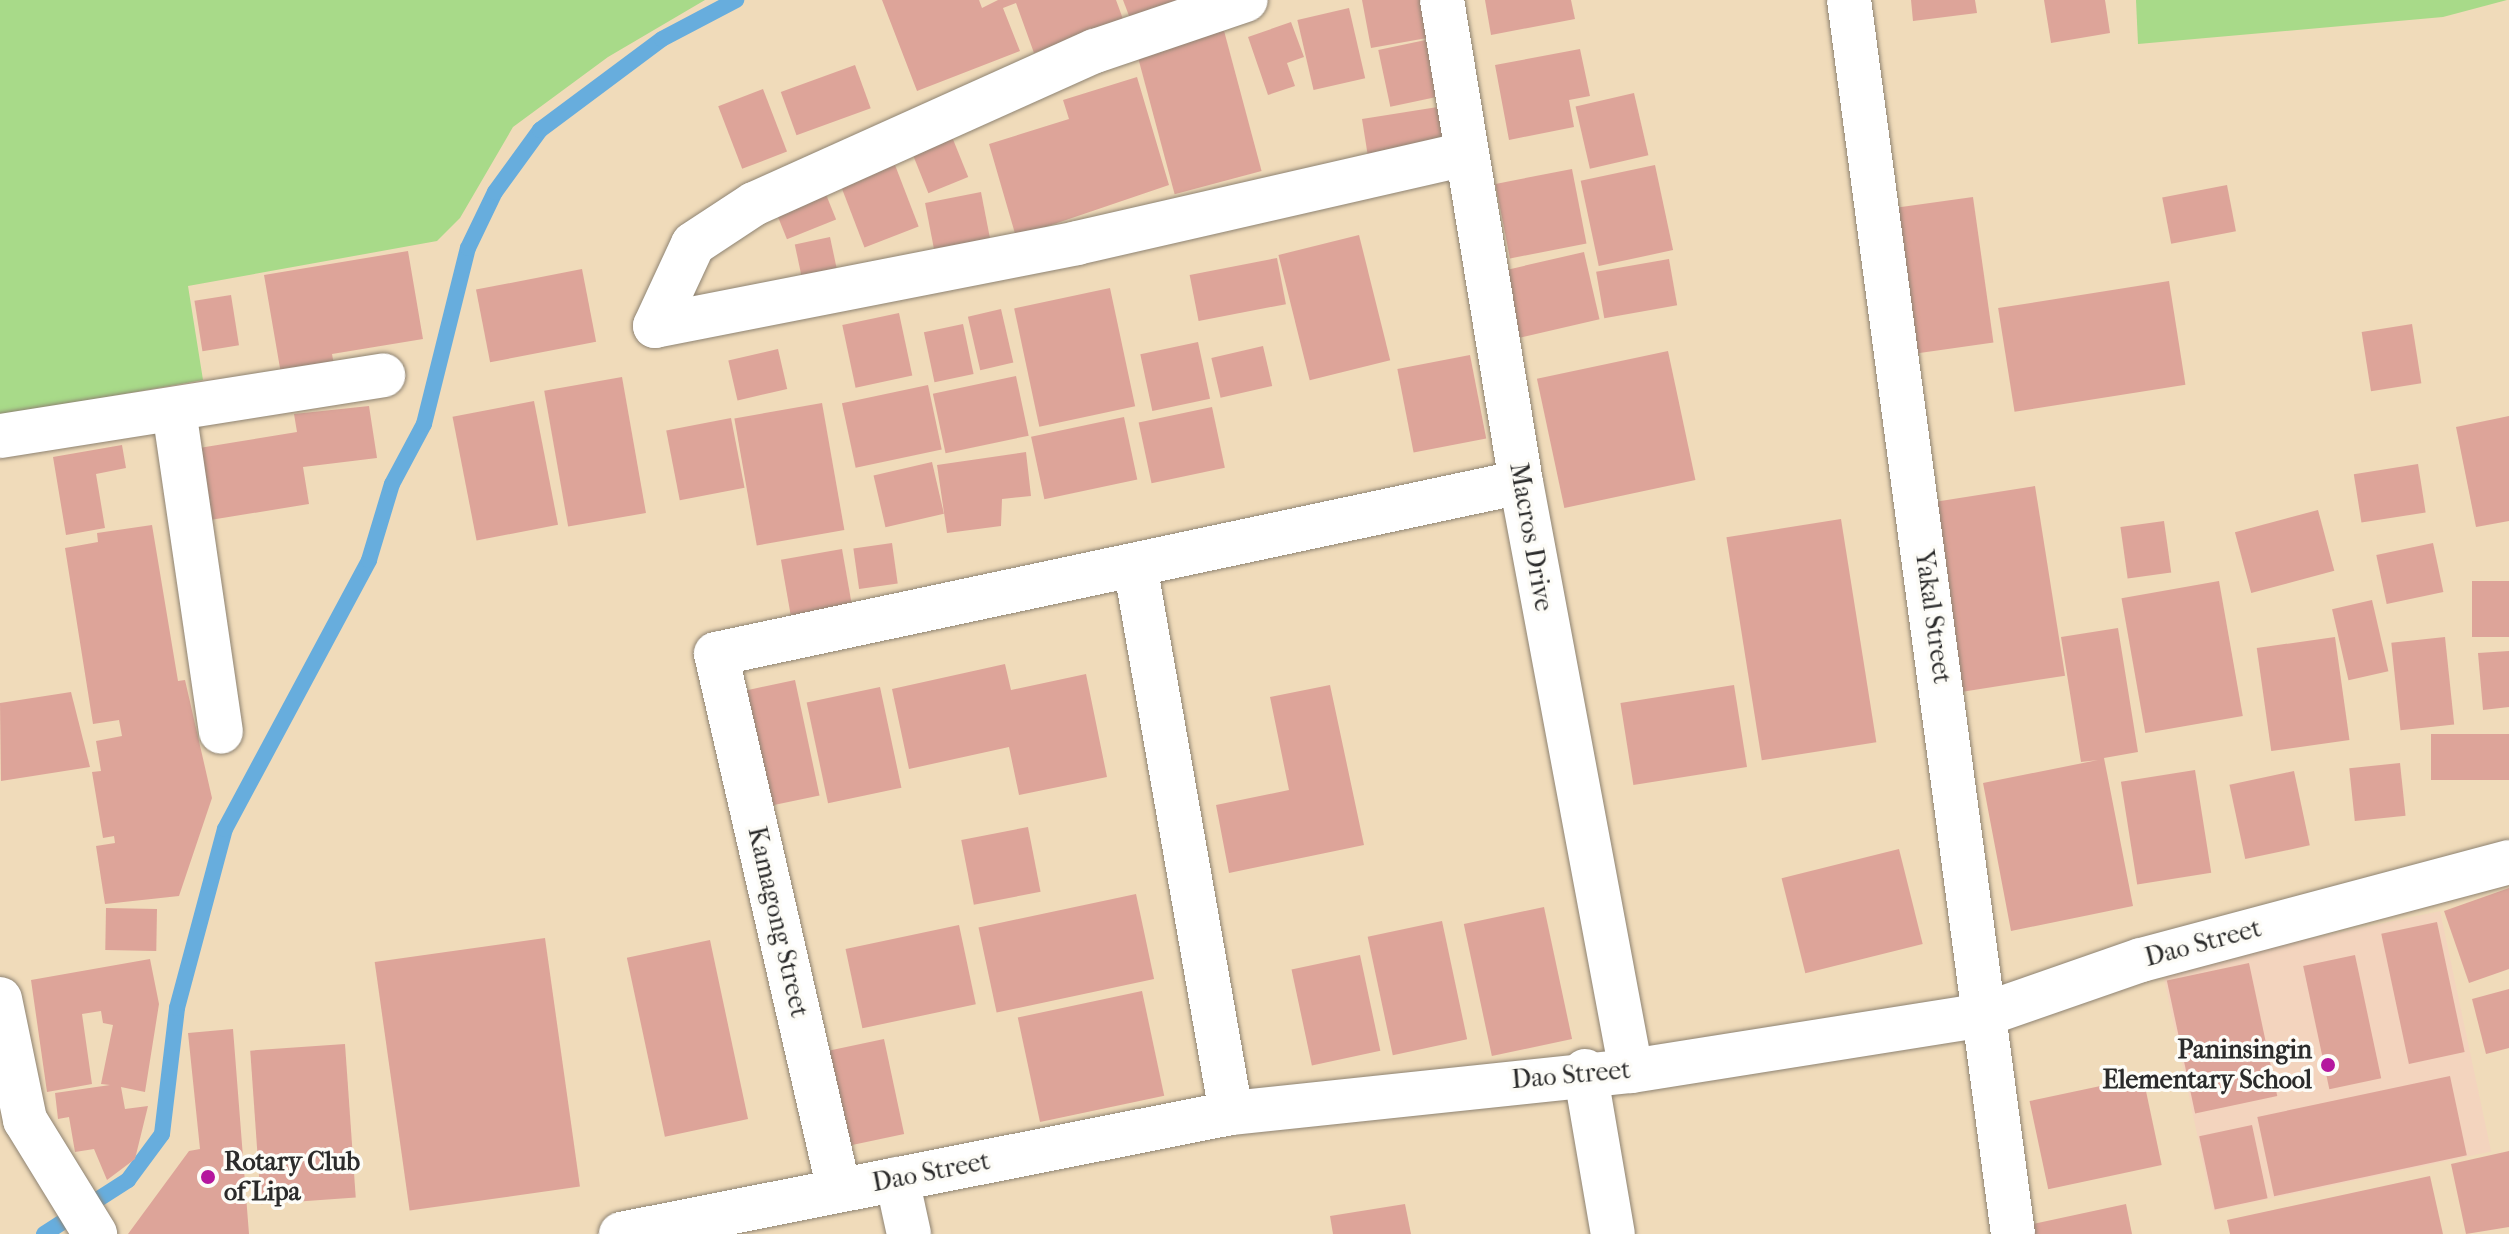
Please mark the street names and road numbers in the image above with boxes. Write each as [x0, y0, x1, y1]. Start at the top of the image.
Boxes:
street label: Macros Drive [1503, 460, 1559, 614]
street label: Yakal Street [1908, 548, 1958, 686]
street label: Kamagong Street [741, 824, 815, 1020]
street label: Dao Street [2141, 912, 2265, 974]
street label: Dao Street [1510, 1054, 1632, 1096]
street label: Dao Street [869, 1145, 993, 1199]

